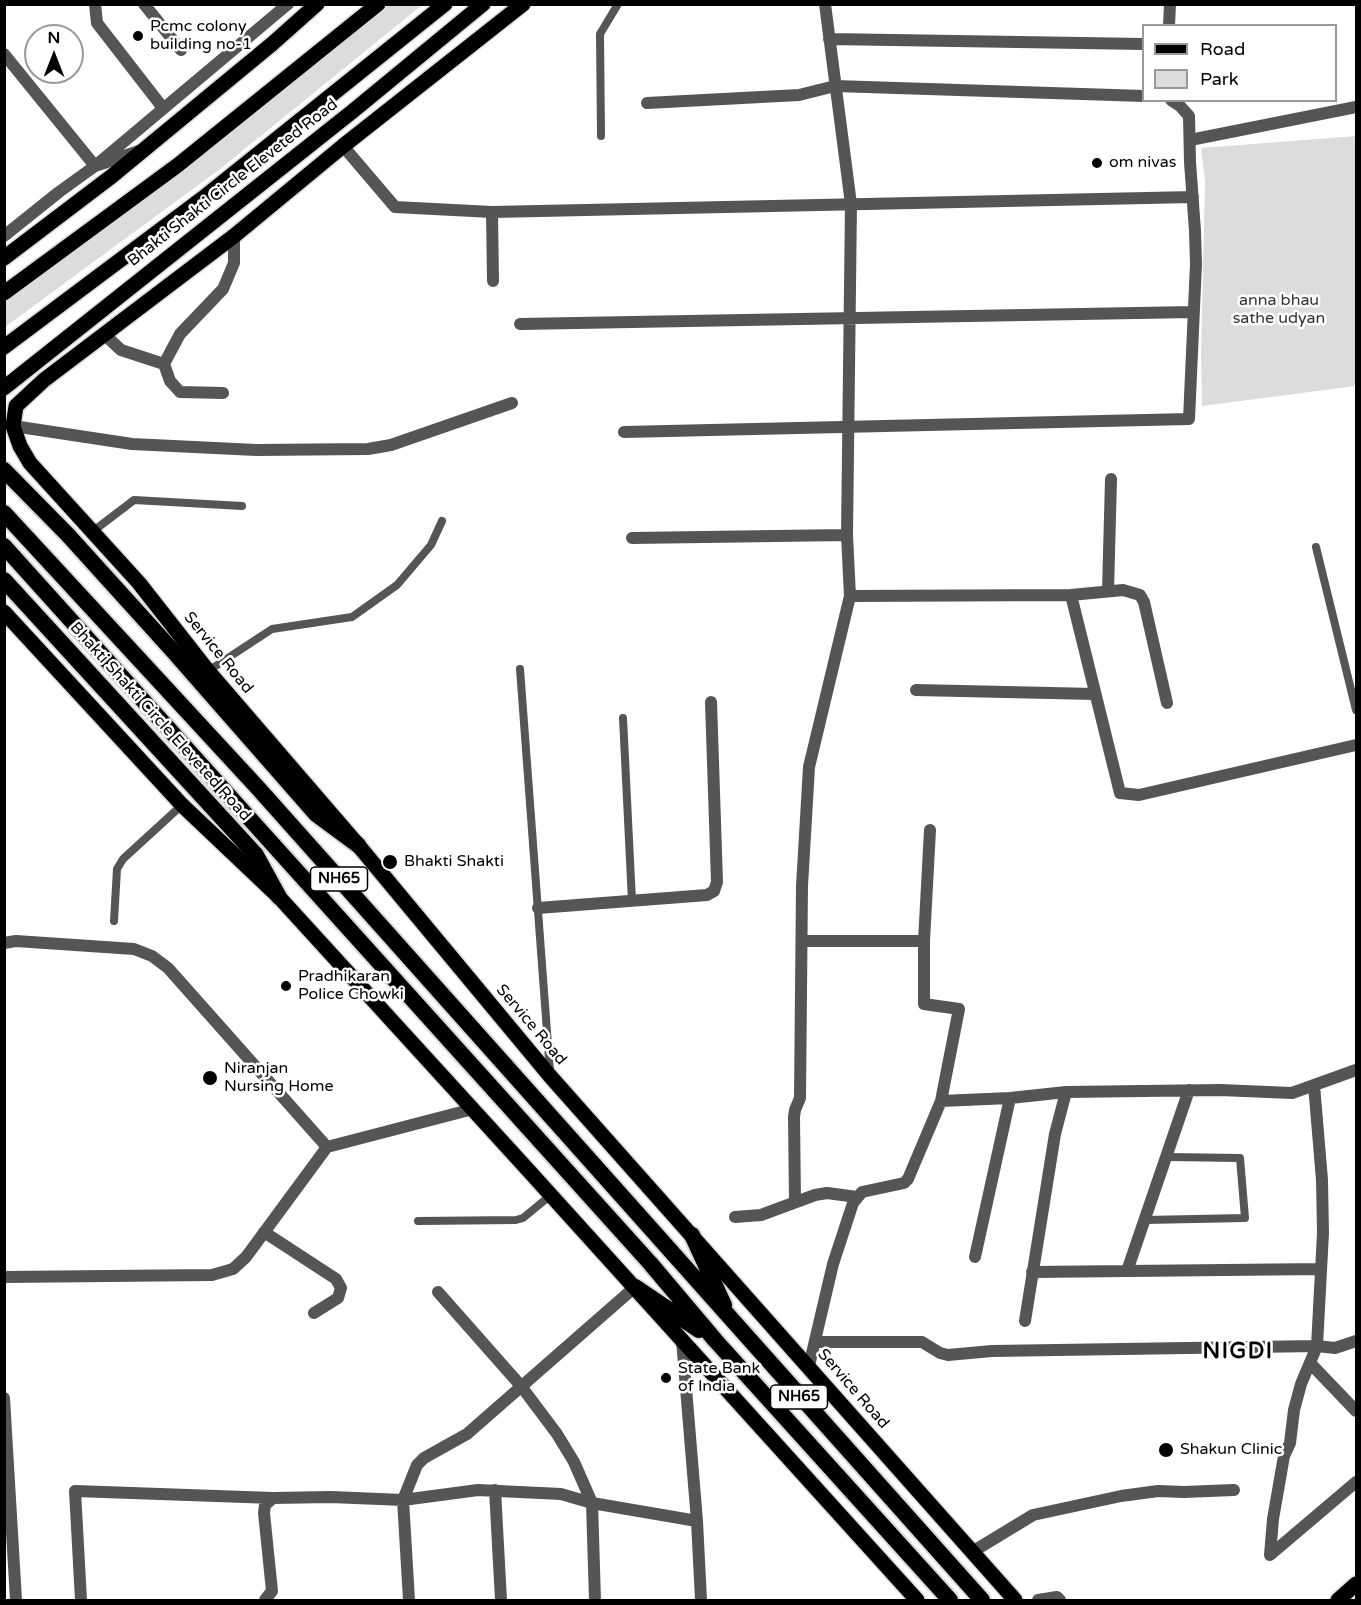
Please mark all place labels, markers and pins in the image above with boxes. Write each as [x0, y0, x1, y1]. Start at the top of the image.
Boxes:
place label: Pcmc colony building no-1 [150, 17, 252, 55]
marker: Pcmc colony building no-1 [131, 29, 145, 43]
place label: om nivas [1109, 153, 1176, 173]
marker: om nivas [1090, 156, 1104, 170]
place label: Bhakti Shakti [404, 852, 504, 872]
marker: Bhakti Shakti [381, 853, 399, 871]
place label: Pradhikaran Police Chowki [298, 967, 404, 1005]
marker: Pradhikaran Police Chowki [279, 979, 293, 993]
place label: Niranjan Nursing Home [224, 1059, 334, 1097]
marker: Niranjan Nursing Home [201, 1069, 219, 1087]
place label: State Bank of India [678, 1359, 760, 1397]
marker: State Bank of India [659, 1371, 673, 1385]
place label: Shakun Clinic [1180, 1440, 1282, 1460]
marker: Shakun Clinic [1157, 1441, 1175, 1459]

